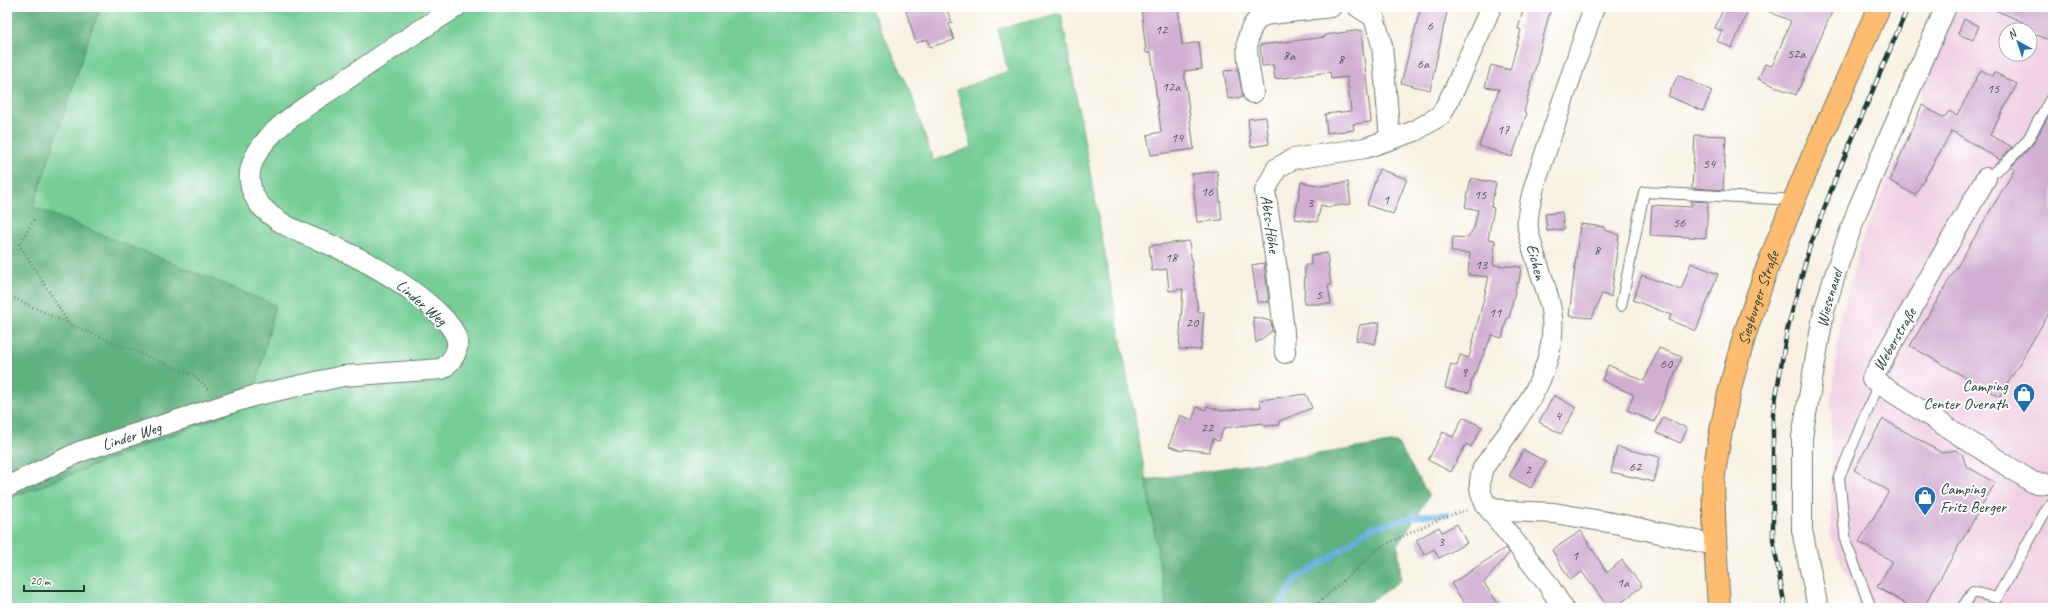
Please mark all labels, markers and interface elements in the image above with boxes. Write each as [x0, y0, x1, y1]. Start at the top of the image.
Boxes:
house number: 6 [1427, 17, 1434, 34]
house number: 12 [1155, 21, 1169, 38]
north arrow [1998, 22, 2038, 62]
text: N [2004, 25, 2020, 42]
house number: 52a [1787, 45, 1806, 62]
house number: 8a [1283, 47, 1296, 64]
house number: 8 [1338, 51, 1346, 68]
house number: 6a [1417, 55, 1430, 72]
house number: 12a [1162, 78, 1181, 95]
house number: 15 [1987, 80, 2000, 97]
house number: 17 [1497, 121, 1510, 138]
house number: 14 [1171, 129, 1185, 146]
house number: 54 [1703, 155, 1717, 172]
house number: 16 [1201, 183, 1214, 200]
house number: 15 [1474, 186, 1487, 203]
house number: 1 [1383, 191, 1390, 208]
street label: Abts-Höhe [1256, 194, 1284, 256]
house number: 3 [1307, 194, 1315, 211]
house number: 56 [1673, 214, 1686, 231]
street label: Eichen [1522, 242, 1551, 283]
house number: 8 [1594, 242, 1602, 259]
street label: Siegburger Straße [1733, 247, 1784, 347]
house number: 18 [1165, 249, 1179, 266]
house number: 13 [1475, 256, 1489, 273]
street label: Wiesenauel [1812, 264, 1848, 329]
street label: Linder Weg [392, 275, 452, 331]
house number: 5 [1316, 286, 1323, 303]
street label: Weberstraße [1869, 303, 1922, 375]
house number: 11 [1489, 304, 1502, 321]
house number: 20 [1186, 314, 1200, 331]
house number: 60 [1660, 355, 1674, 372]
house number: 9 [1461, 364, 1469, 381]
place label: Camping Center Overath [1924, 376, 2010, 414]
shop icon: Camping Center Overath [2011, 381, 2037, 414]
house number: 4 [1555, 407, 1563, 424]
street label: Linder Weg [100, 417, 165, 455]
house number: 22 [1201, 419, 1215, 436]
house number: 62 [1629, 458, 1643, 475]
house number: 2 [1525, 461, 1533, 478]
place label: Camping Fritz Berger [1940, 479, 2007, 517]
shop icon: Camping Fritz Berger [1912, 484, 1938, 517]
house number: 3 [1438, 533, 1446, 550]
house number: 1 [1572, 547, 1579, 564]
scale bar [24, 567, 84, 593]
text: 20 m [30, 573, 52, 589]
house number: 1a [1617, 574, 1630, 591]

